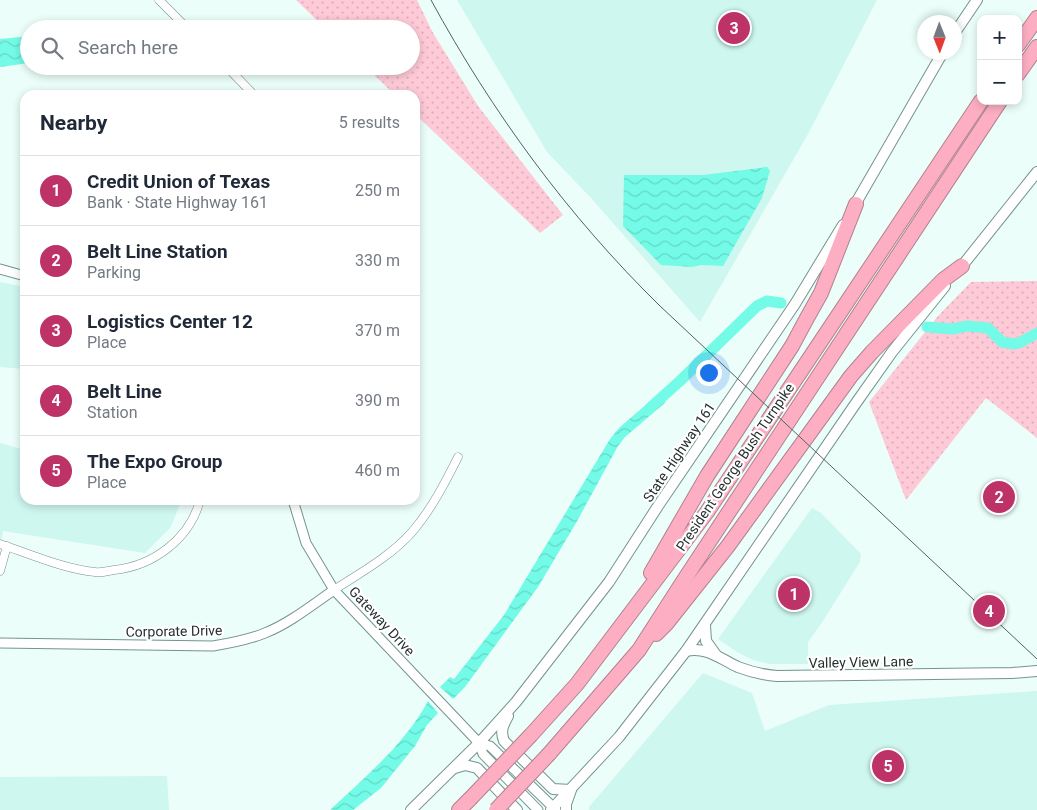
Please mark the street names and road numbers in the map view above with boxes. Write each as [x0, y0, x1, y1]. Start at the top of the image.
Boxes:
street label: President George Bush Turnpike [673, 380, 797, 554]
street label: State Highway 161 [640, 399, 718, 505]
street label: Gateway Drive [346, 583, 418, 659]
street label: Corporate Drive [126, 622, 222, 640]
street label: Valley View Lane [809, 653, 913, 671]

